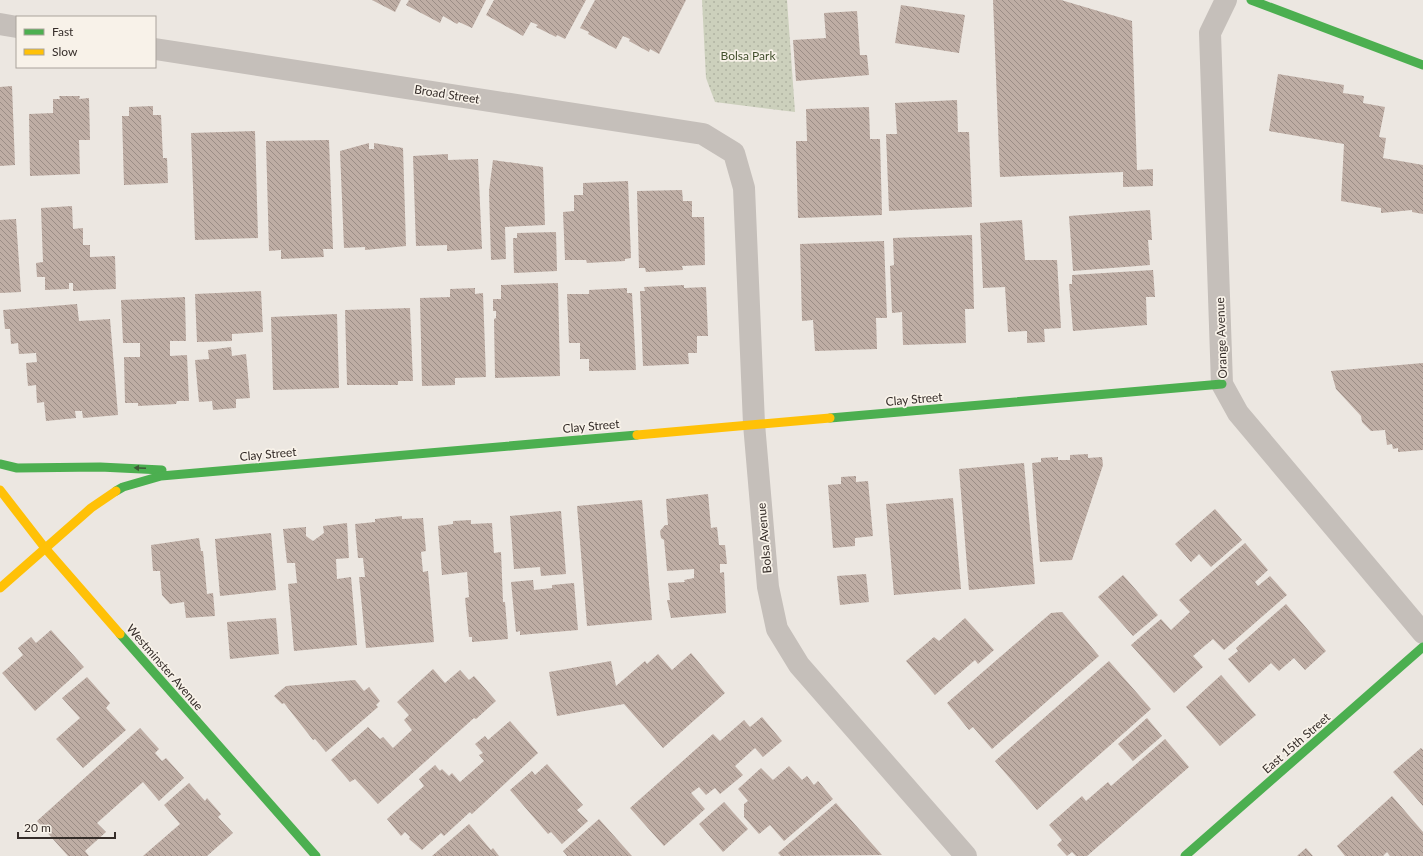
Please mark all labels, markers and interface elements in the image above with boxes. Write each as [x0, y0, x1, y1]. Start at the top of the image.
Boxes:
legend [16, 16, 156, 68]
text: Fast [52, 24, 74, 39]
text: Slow [52, 44, 78, 59]
park label: Bolsa Park [721, 48, 776, 63]
street label: Broad Street [413, 81, 481, 107]
street label: Orange Avenue [1212, 297, 1230, 379]
street label: Clay Street [885, 389, 944, 409]
street label: Clay Street [562, 416, 621, 436]
street label: Clay Street [239, 444, 298, 464]
one-way arrow [134, 465, 146, 472]
street label: Bolsa Avenue [753, 502, 775, 574]
street label: Westminster Avenue [123, 621, 207, 713]
street label: East 15th Street [1259, 709, 1334, 777]
scale bar [18, 814, 115, 840]
text: 20 m [24, 820, 51, 835]

